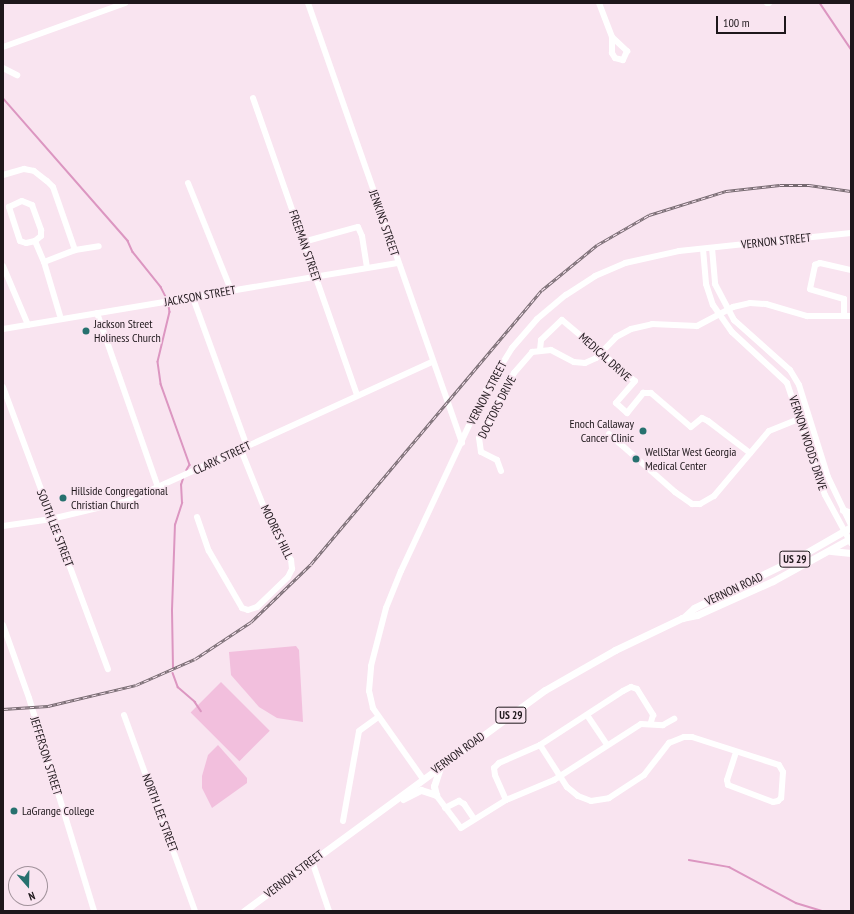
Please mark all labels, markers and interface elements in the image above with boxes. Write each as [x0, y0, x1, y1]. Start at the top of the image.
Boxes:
scale bar [718, 8, 788, 34]
text: 100 m [723, 15, 750, 30]
street label: JENKINS STREET [366, 188, 402, 258]
street label: FREEMAN STREET [286, 208, 324, 284]
street label: VERNON STREET [740, 230, 812, 252]
street label: JACKSON STREET [163, 283, 237, 309]
place label: Jackson Street Holiness Church [94, 317, 161, 345]
marker: Jackson Street Holiness Church [81, 326, 91, 336]
street label: MEDICAL DRIVE [576, 330, 634, 384]
street label: VERNON STREET [464, 359, 510, 427]
street label: DOCTORS DRIVE [475, 373, 519, 441]
street label: VERNON WOODS DRIVE [786, 394, 830, 492]
place label: Enoch Callaway Cancer Clinic [569, 417, 634, 445]
marker: Enoch Callaway Cancer Clinic [637, 425, 649, 437]
street label: CLARK STREET [191, 438, 253, 478]
place label: WellStar West Georgia Medical Center [645, 445, 737, 473]
marker: WellStar West Georgia Medical Center [630, 453, 642, 465]
place label: Hillside Congregational Christian Church [71, 484, 168, 512]
street label: SOUTH LEE STREET [34, 487, 76, 569]
marker: Hillside Congregational Christian Church [58, 493, 68, 503]
street label: MOORES HILL [258, 503, 296, 561]
road number: US 29 [779, 550, 811, 568]
street label: VERNON ROAD [703, 569, 765, 609]
road number: US 29 [495, 706, 527, 724]
street label: JEFFERSON STREET [27, 715, 65, 797]
street label: VERNON ROAD [429, 729, 487, 777]
street label: NORTH LEE STREET [139, 772, 181, 854]
place label: LaGrange College [22, 804, 94, 818]
marker: LaGrange College [9, 806, 19, 816]
street label: VERNON STREET [262, 847, 326, 901]
north arrow [8, 866, 48, 906]
text: N [27, 889, 37, 904]

